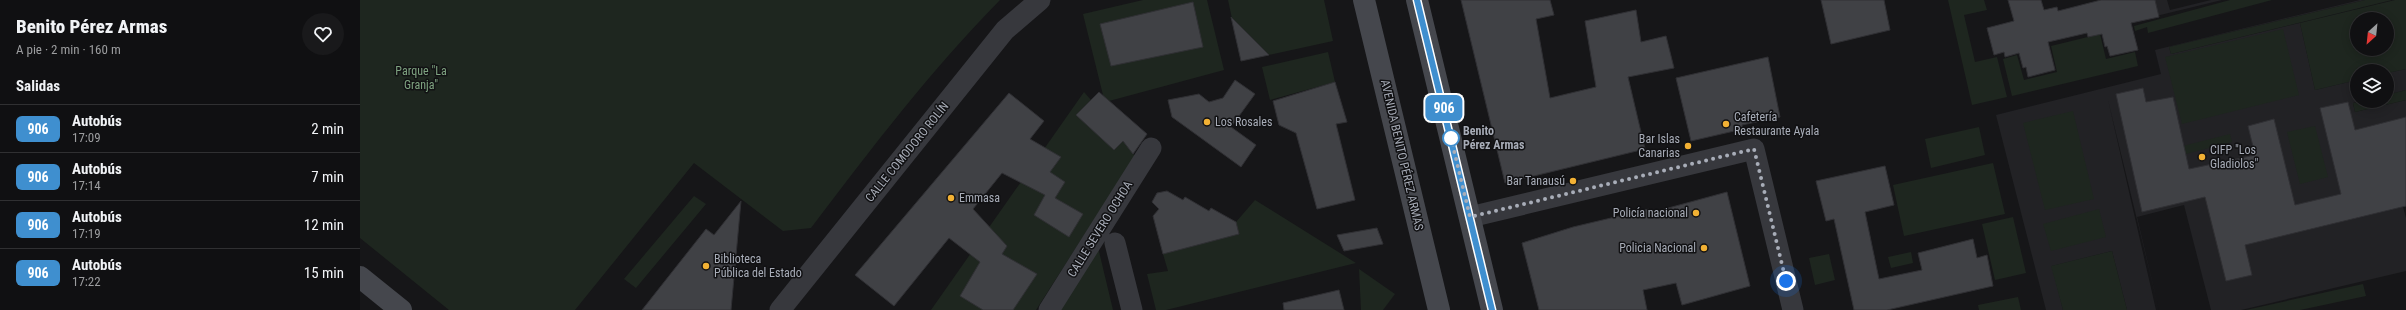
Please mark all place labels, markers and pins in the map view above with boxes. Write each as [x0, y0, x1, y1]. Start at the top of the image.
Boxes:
place label: Cafetería Restaurante Ayala [1734, 110, 1820, 138]
place label: Los Rosales [1215, 115, 1272, 129]
marker: Los Rosales [1202, 117, 1212, 127]
marker: Cafetería Restaurante Ayala [1721, 119, 1731, 129]
place label: Benito Pérez Armas [1463, 124, 1525, 152]
marker: Benito Pérez Armas [1442, 129, 1460, 147]
place label: Bar Islas Canarias [1638, 132, 1680, 160]
marker: Bar Islas Canarias [1683, 141, 1693, 151]
place label: CIFP "Los Gladiolos" [2210, 143, 2259, 171]
marker: CIFP "Los Gladiolos" [2197, 152, 2207, 162]
place label: Bar Tanausú [1507, 174, 1565, 188]
marker: Bar Tanausú [1568, 176, 1578, 186]
place label: Emmasa [959, 191, 1000, 205]
marker: Emmasa [946, 193, 956, 203]
place label: Policía nacional [1613, 206, 1688, 220]
marker: Policía nacional [1691, 208, 1701, 218]
place label: Policia Nacional [1619, 241, 1696, 255]
marker: Policia Nacional [1699, 243, 1709, 253]
place label: Biblioteca Pública del Estado [714, 252, 802, 280]
marker: Biblioteca Pública del Estado [701, 261, 711, 271]

